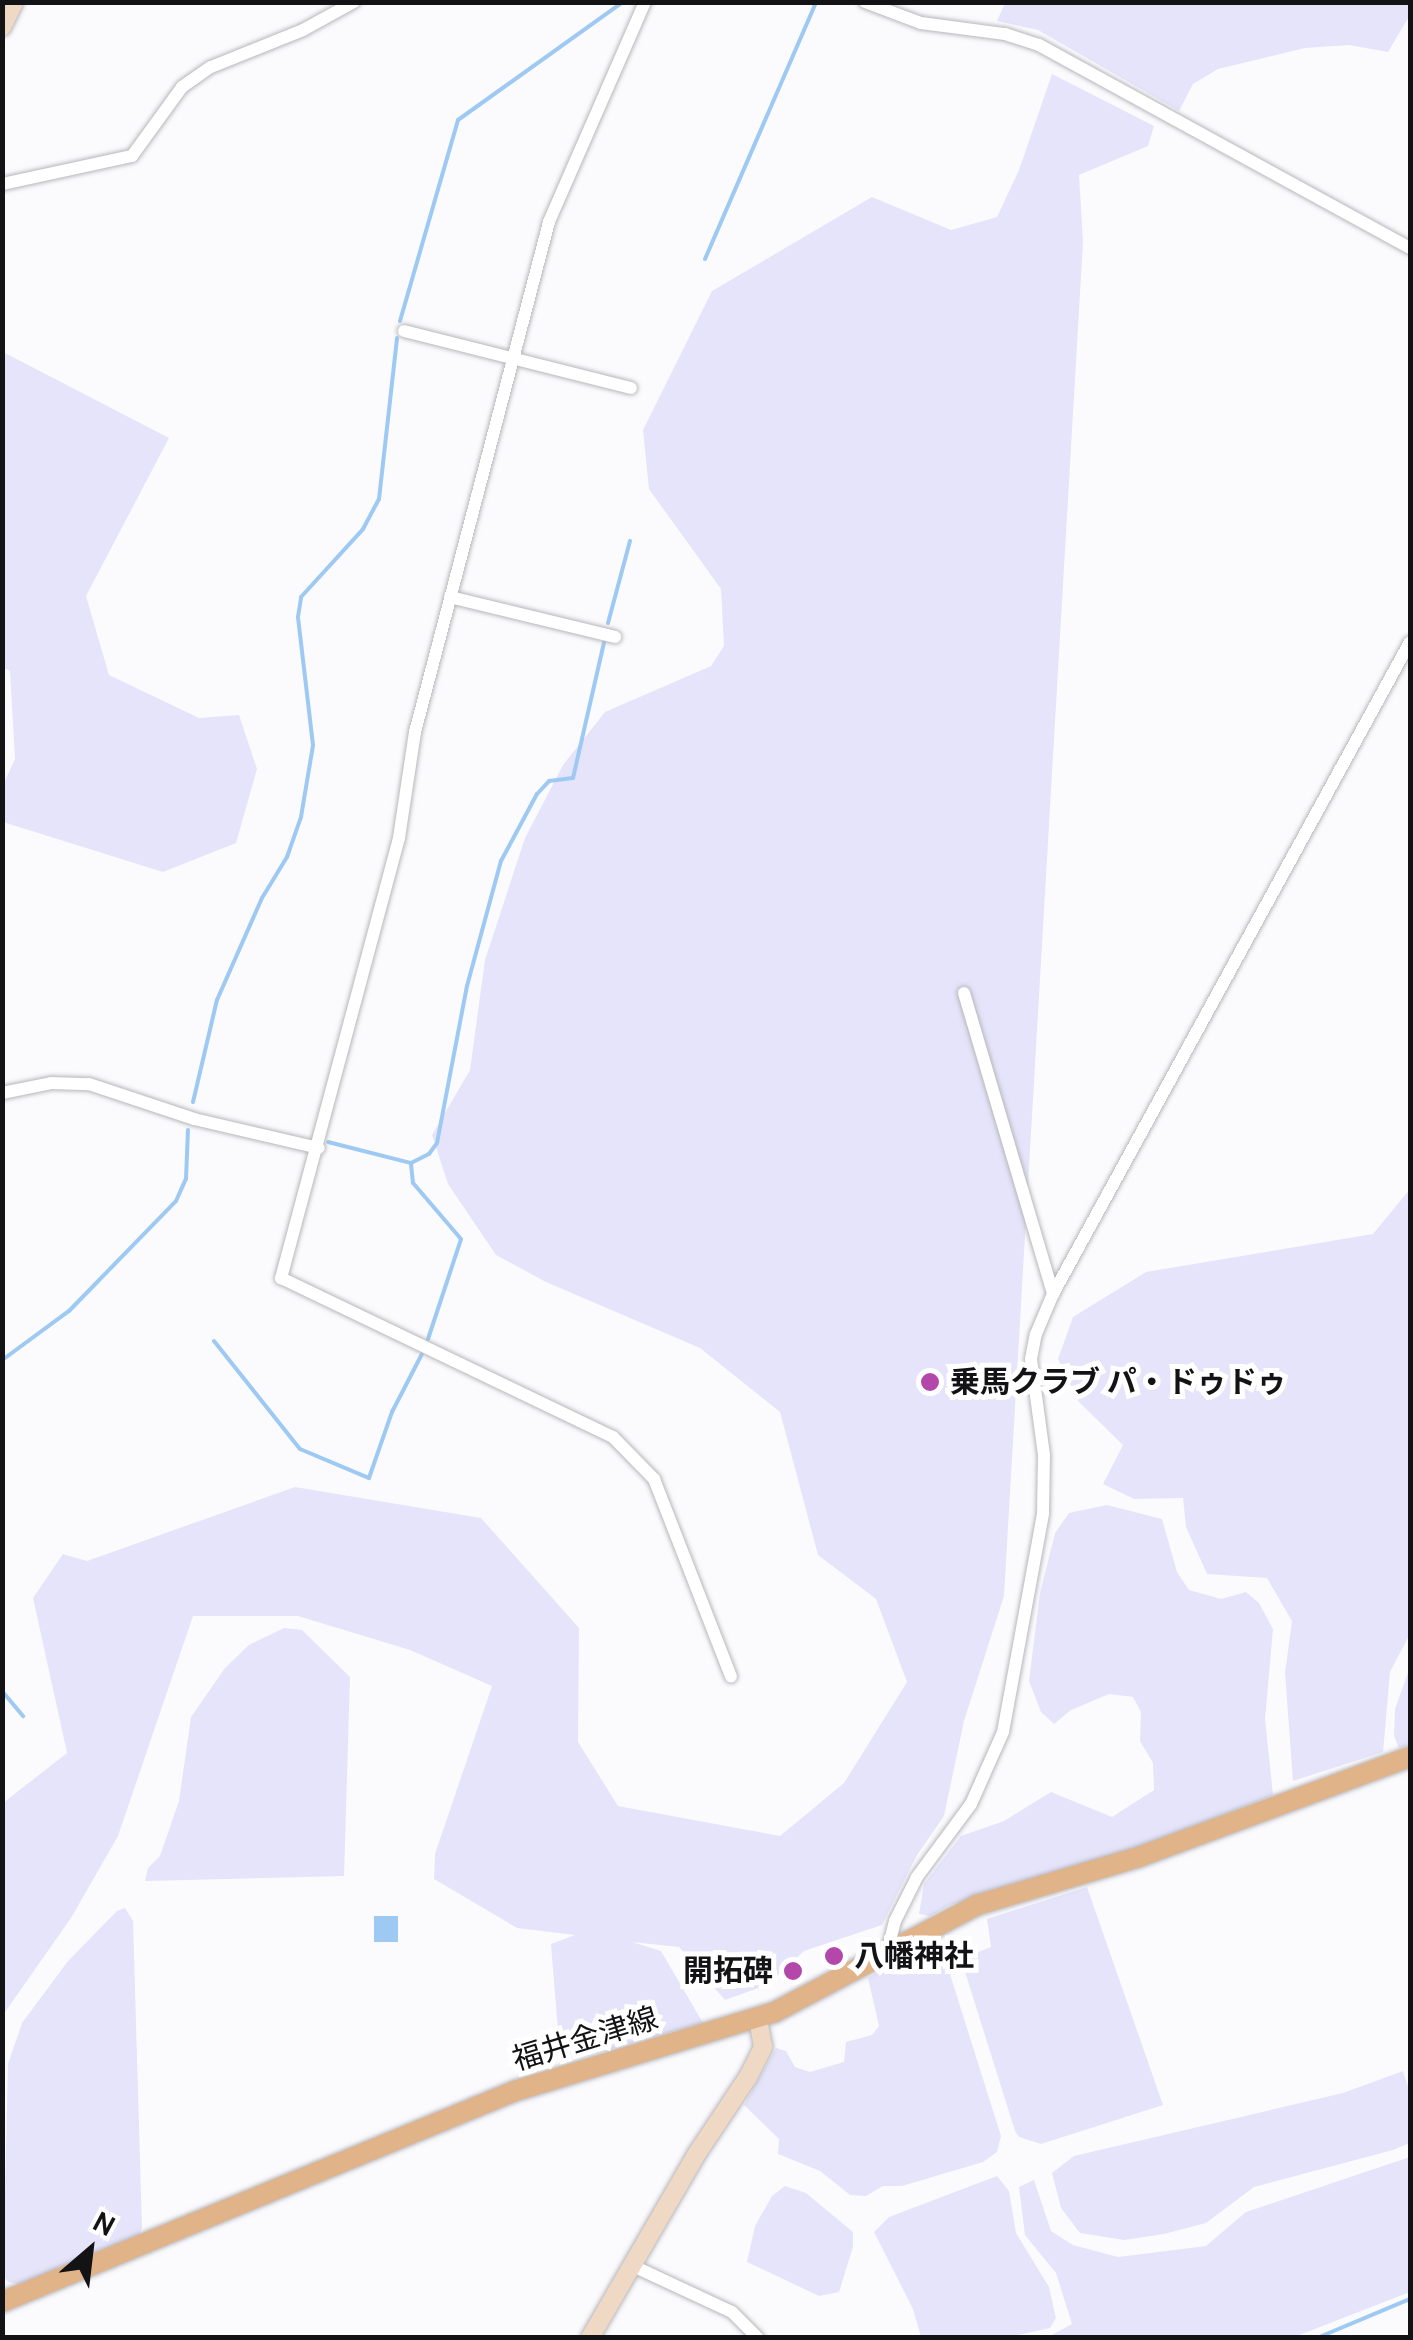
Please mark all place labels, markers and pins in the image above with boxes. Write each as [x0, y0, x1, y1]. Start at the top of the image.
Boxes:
place label: 乗馬クラブ パ・ドゥドゥ [950, 1364, 1287, 1400]
marker: 乗馬クラブ パ・ドゥドゥ [919, 1371, 941, 1393]
place label: 八幡神社 [854, 1938, 974, 1974]
marker: 八幡神社 [823, 1945, 845, 1967]
place label: 開拓碑 [683, 1953, 773, 1989]
marker: 開拓碑 [782, 1960, 804, 1982]

